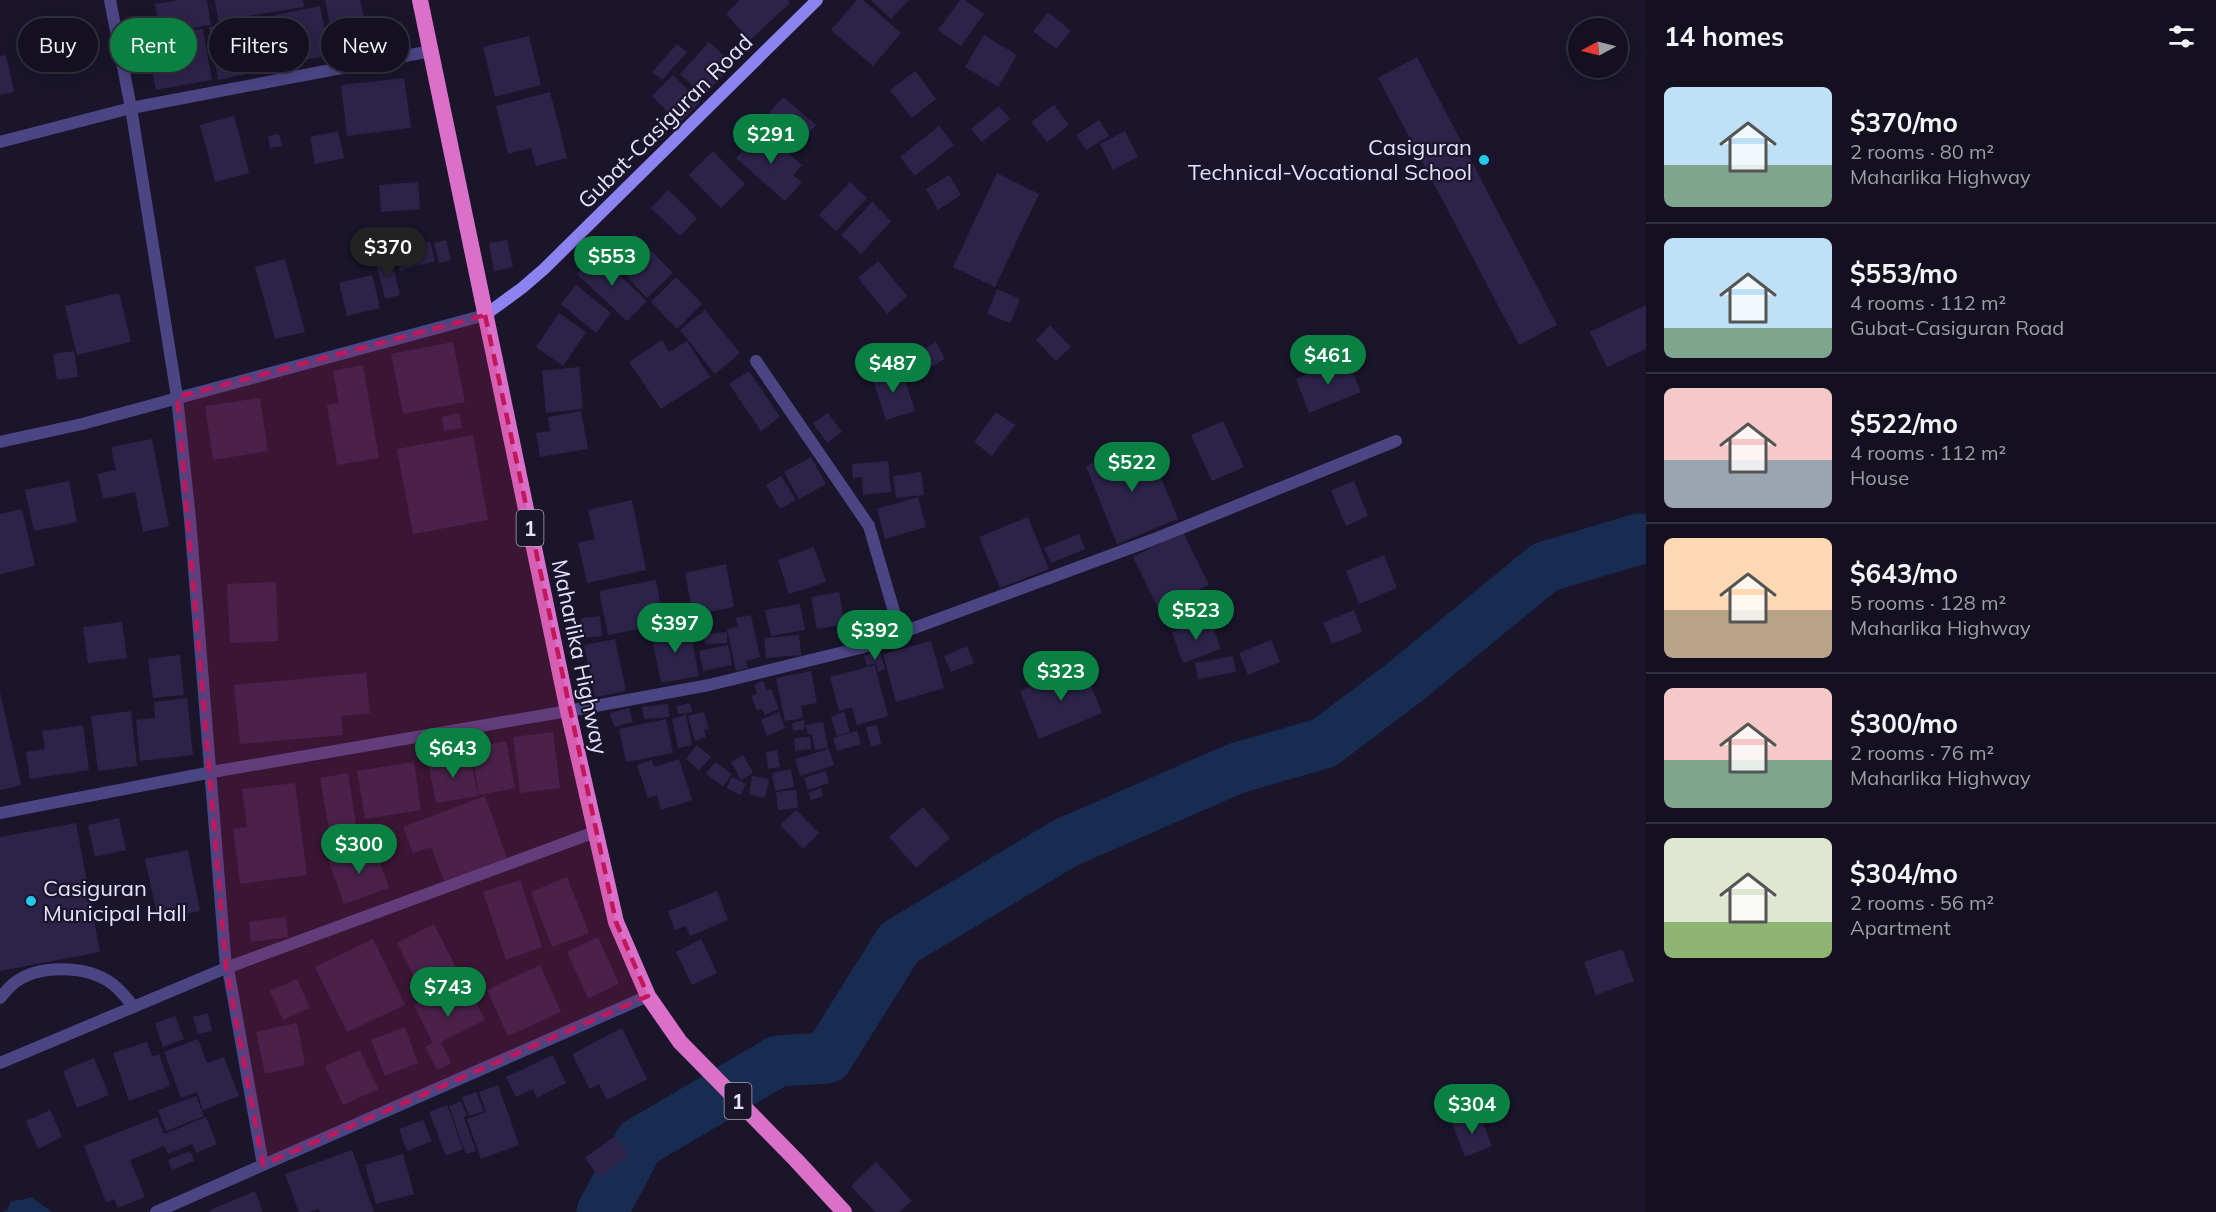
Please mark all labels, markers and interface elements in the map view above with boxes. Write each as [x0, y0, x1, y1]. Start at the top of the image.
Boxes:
chip: Buy [18, 18, 98, 72]
chip: Rent [110, 18, 197, 72]
chip: Filters [209, 18, 309, 72]
chip: New [321, 18, 409, 72]
north arrow [1568, 18, 1628, 78]
map controls [1568, 18, 1628, 78]
text: 14 homes [1664, 20, 1784, 53]
icon: filters [2165, 20, 2198, 53]
street label: Gubat-Casiguran Road [572, 28, 758, 214]
text: $370/mo [1850, 106, 1958, 139]
icon: home [1712, 111, 1784, 183]
pin: $291 [735, 114, 807, 165]
text: $291 [747, 121, 795, 146]
place label: Casiguran Technical-Vocational School [1188, 133, 1472, 186]
text: 2 rooms · 80 m² [1850, 139, 1994, 164]
marker: Casiguran Technical-Vocational School [1477, 153, 1491, 167]
text: Maharlika Highway [1850, 164, 2031, 189]
pin: $370 [352, 227, 424, 278]
text: $370 [364, 234, 412, 259]
pin: $553 [576, 236, 648, 287]
text: $553 [588, 243, 636, 268]
text: $553/mo [1850, 257, 1958, 290]
icon: home [1712, 262, 1784, 334]
text: 4 rooms · 112 m² [1850, 290, 2006, 315]
text: Gubat-Casiguran Road [1850, 315, 2064, 340]
pin: $461 [1292, 335, 1364, 386]
text: $461 [1304, 342, 1352, 367]
pin: $487 [857, 343, 929, 394]
text: $487 [869, 350, 917, 375]
text: $522/mo [1850, 407, 1958, 440]
icon: home [1712, 412, 1784, 484]
text: 4 rooms · 112 m² [1850, 440, 2006, 465]
pin: $522 [1096, 442, 1168, 493]
text: $522 [1108, 449, 1156, 474]
text: House [1850, 465, 1909, 490]
road number: 1 [516, 510, 544, 546]
street label: Maharlika Highway [546, 557, 614, 757]
text: $643/mo [1850, 557, 1958, 590]
icon: home [1712, 562, 1784, 634]
pin: $523 [1160, 590, 1232, 641]
text: 5 rooms · 128 m² [1850, 590, 2006, 615]
text: $523 [1172, 597, 1220, 622]
pin: $397 [639, 603, 711, 654]
text: $397 [651, 610, 699, 635]
pin: $392 [839, 610, 911, 661]
text: Maharlika Highway [1850, 615, 2031, 640]
text: $392 [851, 617, 899, 642]
pin: $323 [1025, 651, 1097, 702]
text: $323 [1037, 658, 1085, 683]
text: $300/mo [1850, 707, 1958, 740]
icon: home [1712, 712, 1784, 784]
pin: $643 [417, 728, 489, 779]
text: $643 [429, 735, 477, 760]
text: 2 rooms · 76 m² [1850, 740, 1994, 765]
text: Maharlika Highway [1850, 765, 2031, 790]
pin: $300 [323, 824, 395, 875]
text: $300 [335, 831, 383, 856]
text: $304/mo [1850, 857, 1958, 890]
icon: home [1712, 862, 1784, 934]
place label: Casiguran Municipal Hall [43, 874, 187, 927]
text: 2 rooms · 56 m² [1850, 890, 1994, 915]
marker: Casiguran Municipal Hall [24, 894, 38, 908]
text: Apartment [1850, 915, 1951, 940]
pin: $743 [412, 967, 484, 1018]
text: $743 [424, 974, 472, 999]
road number: 1 [724, 1083, 752, 1119]
pin: $304 [1436, 1084, 1508, 1135]
text: $304 [1448, 1091, 1496, 1116]

